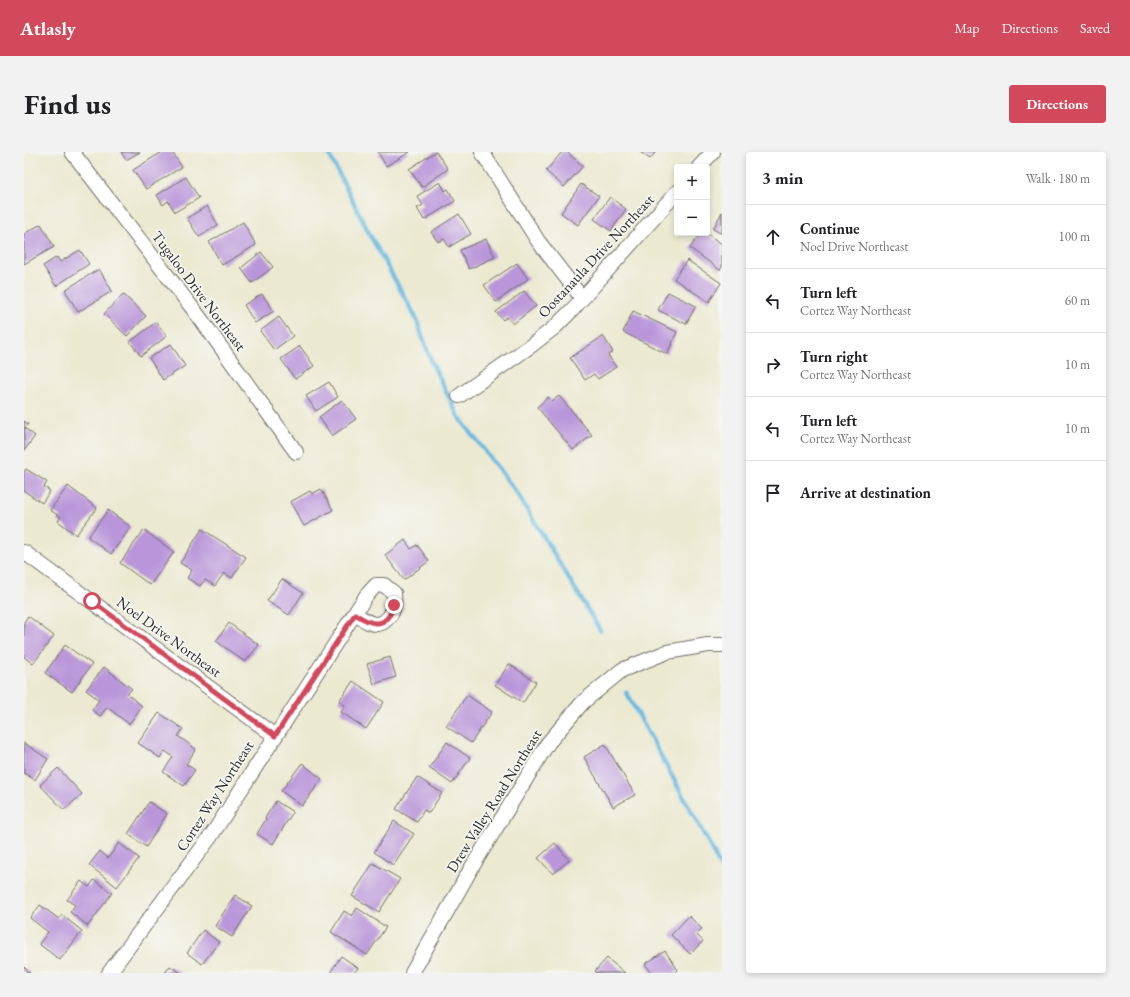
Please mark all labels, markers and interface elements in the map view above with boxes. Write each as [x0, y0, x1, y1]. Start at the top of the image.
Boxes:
text: Atlasly [20, 16, 76, 41]
text: Map [954, 19, 980, 37]
text: Directions [1002, 19, 1058, 37]
text: Saved [1080, 19, 1110, 37]
button: Directions [1009, 85, 1106, 123]
text: Find us [24, 86, 111, 122]
map controls [674, 164, 710, 236]
button: + [674, 164, 710, 200]
text: 3 min [762, 167, 803, 189]
text: Walk · 180 m [1026, 170, 1090, 187]
street label: Oostanaula Drive Northeast [533, 190, 658, 321]
button: − [674, 200, 710, 236]
text: Continue [800, 219, 860, 238]
icon: ahead [762, 226, 784, 248]
street label: Tugaloo Drive Northeast [148, 227, 251, 355]
text: 100 m [1059, 228, 1090, 245]
text: Noel Drive Northeast [800, 238, 908, 255]
text: Turn left [800, 283, 857, 302]
icon: left [762, 290, 784, 312]
text: 60 m [1065, 292, 1090, 309]
text: Cortez Way Northeast [800, 302, 911, 319]
text: Turn right [800, 347, 868, 366]
icon: right [762, 354, 784, 376]
text: 10 m [1065, 356, 1090, 373]
text: Cortez Way Northeast [800, 366, 911, 383]
text: Turn left [800, 411, 857, 430]
icon: left [762, 418, 784, 440]
text: 10 m [1065, 420, 1090, 437]
text: Cortez Way Northeast [800, 430, 911, 447]
icon: arrive [762, 482, 784, 504]
text: Arrive at destination [800, 483, 931, 502]
route start [83, 592, 101, 610]
street label: Noel Drive Northeast [113, 592, 226, 681]
route end [385, 596, 403, 614]
street label: Drew Valley Road Northeast [442, 725, 546, 876]
street label: Cortez Way Northeast [172, 737, 258, 855]

